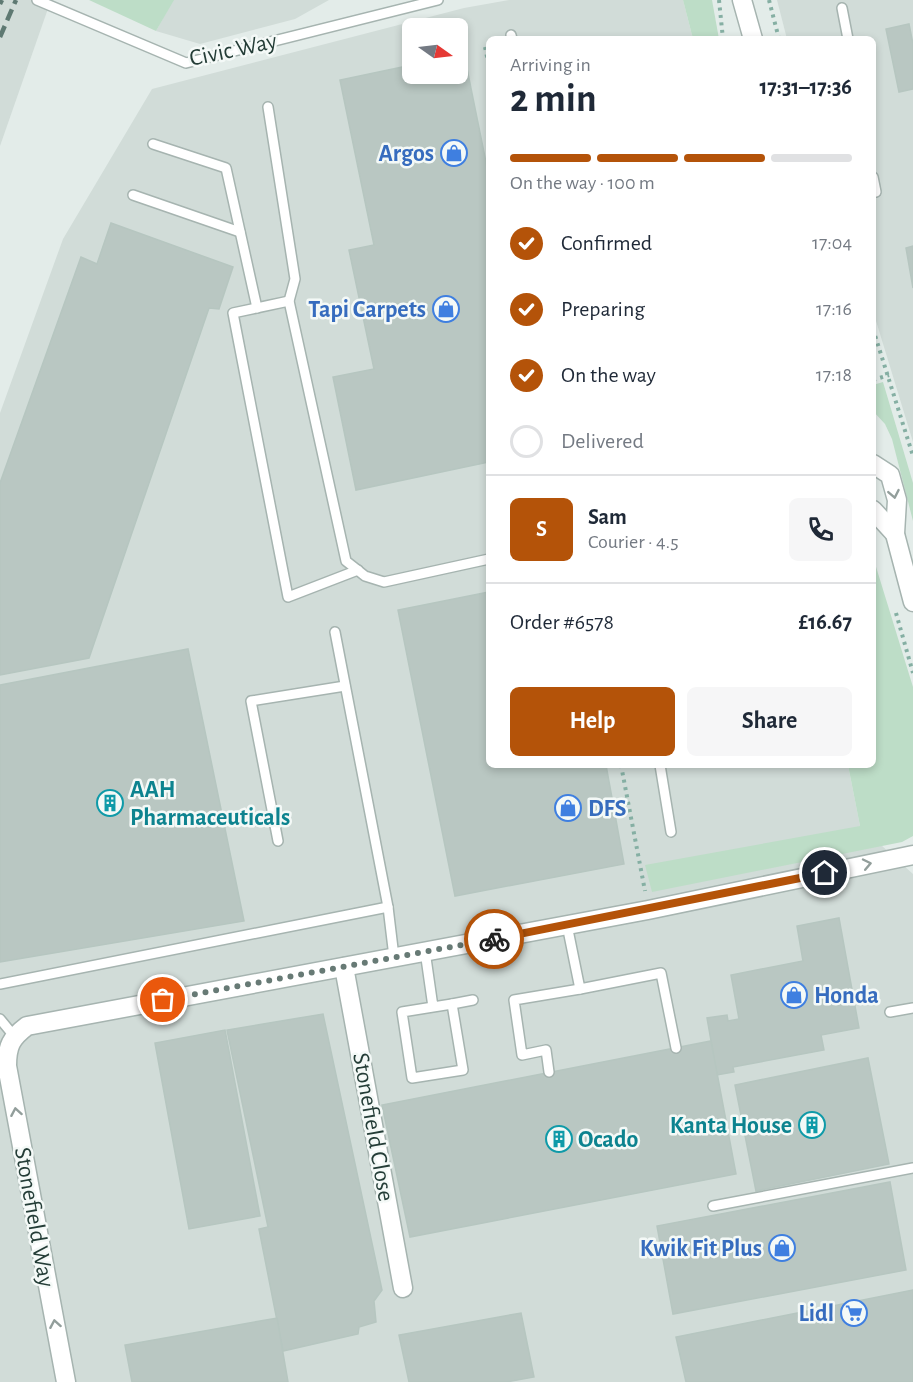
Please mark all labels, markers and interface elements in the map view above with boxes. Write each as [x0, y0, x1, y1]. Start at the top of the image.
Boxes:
north arrow [402, 18, 468, 84]
map controls [402, 18, 468, 84]
street label: Civic Way [187, 29, 279, 71]
text: Arriving in [510, 55, 591, 75]
text: 17:31–17:36 [759, 76, 852, 98]
text: 2 min [510, 80, 597, 119]
shop icon: Argos [439, 138, 469, 168]
place label: Argos [379, 142, 434, 166]
text: On the way · 100 m [510, 173, 655, 193]
icon: check [510, 227, 543, 260]
text: Confirmed [561, 232, 652, 254]
text: 17:04 [812, 233, 852, 253]
icon: check [510, 293, 543, 326]
shop icon: Tapi Carpets [431, 294, 461, 324]
place label: Tapi Carpets [308, 298, 426, 322]
text: Preparing [561, 298, 645, 320]
text: 17:16 [816, 299, 852, 319]
icon: check [510, 359, 543, 392]
text: On the way [561, 364, 656, 386]
text: 17:18 [816, 365, 852, 385]
text: Delivered [561, 430, 644, 452]
one-way arrow [887, 489, 900, 499]
button: phone [789, 498, 852, 561]
text: Sam [588, 506, 627, 528]
text: S [536, 518, 547, 540]
text: Courier · 4.5 [588, 532, 679, 552]
text: Order #6578 [510, 611, 614, 633]
text: £16.67 [798, 611, 852, 633]
button: Help [510, 687, 675, 756]
button: Share [687, 687, 852, 756]
place label: AAH Pharmaceuticals [130, 778, 290, 830]
building icon: AAH Pharmaceuticals [95, 788, 125, 818]
shop icon: DFS [553, 793, 583, 823]
place label: DFS [588, 797, 627, 821]
pin [799, 847, 850, 898]
icon: home [808, 856, 841, 889]
one-way arrow [862, 859, 872, 872]
courier [464, 909, 524, 969]
icon: bike [478, 923, 511, 956]
pin [137, 974, 188, 1025]
shop icon: Honda [779, 980, 809, 1010]
icon: bag [146, 983, 179, 1016]
place label: Honda [814, 984, 879, 1008]
street label: Stonefield Close [348, 1051, 398, 1203]
one-way arrow [10, 1107, 23, 1117]
building icon: Kanta House [797, 1110, 827, 1140]
place label: Kanta House [670, 1114, 792, 1138]
building icon: Ocado [544, 1124, 574, 1154]
place label: Ocado [578, 1128, 639, 1152]
street label: Stonefield Way [10, 1145, 58, 1289]
shop icon: Kwik Fit Plus [767, 1233, 797, 1263]
place label: Kwik Fit Plus [640, 1237, 762, 1261]
supermarket icon: Lidl [839, 1298, 869, 1328]
place label: Lidl [798, 1302, 834, 1326]
one-way arrow [49, 1320, 62, 1330]

